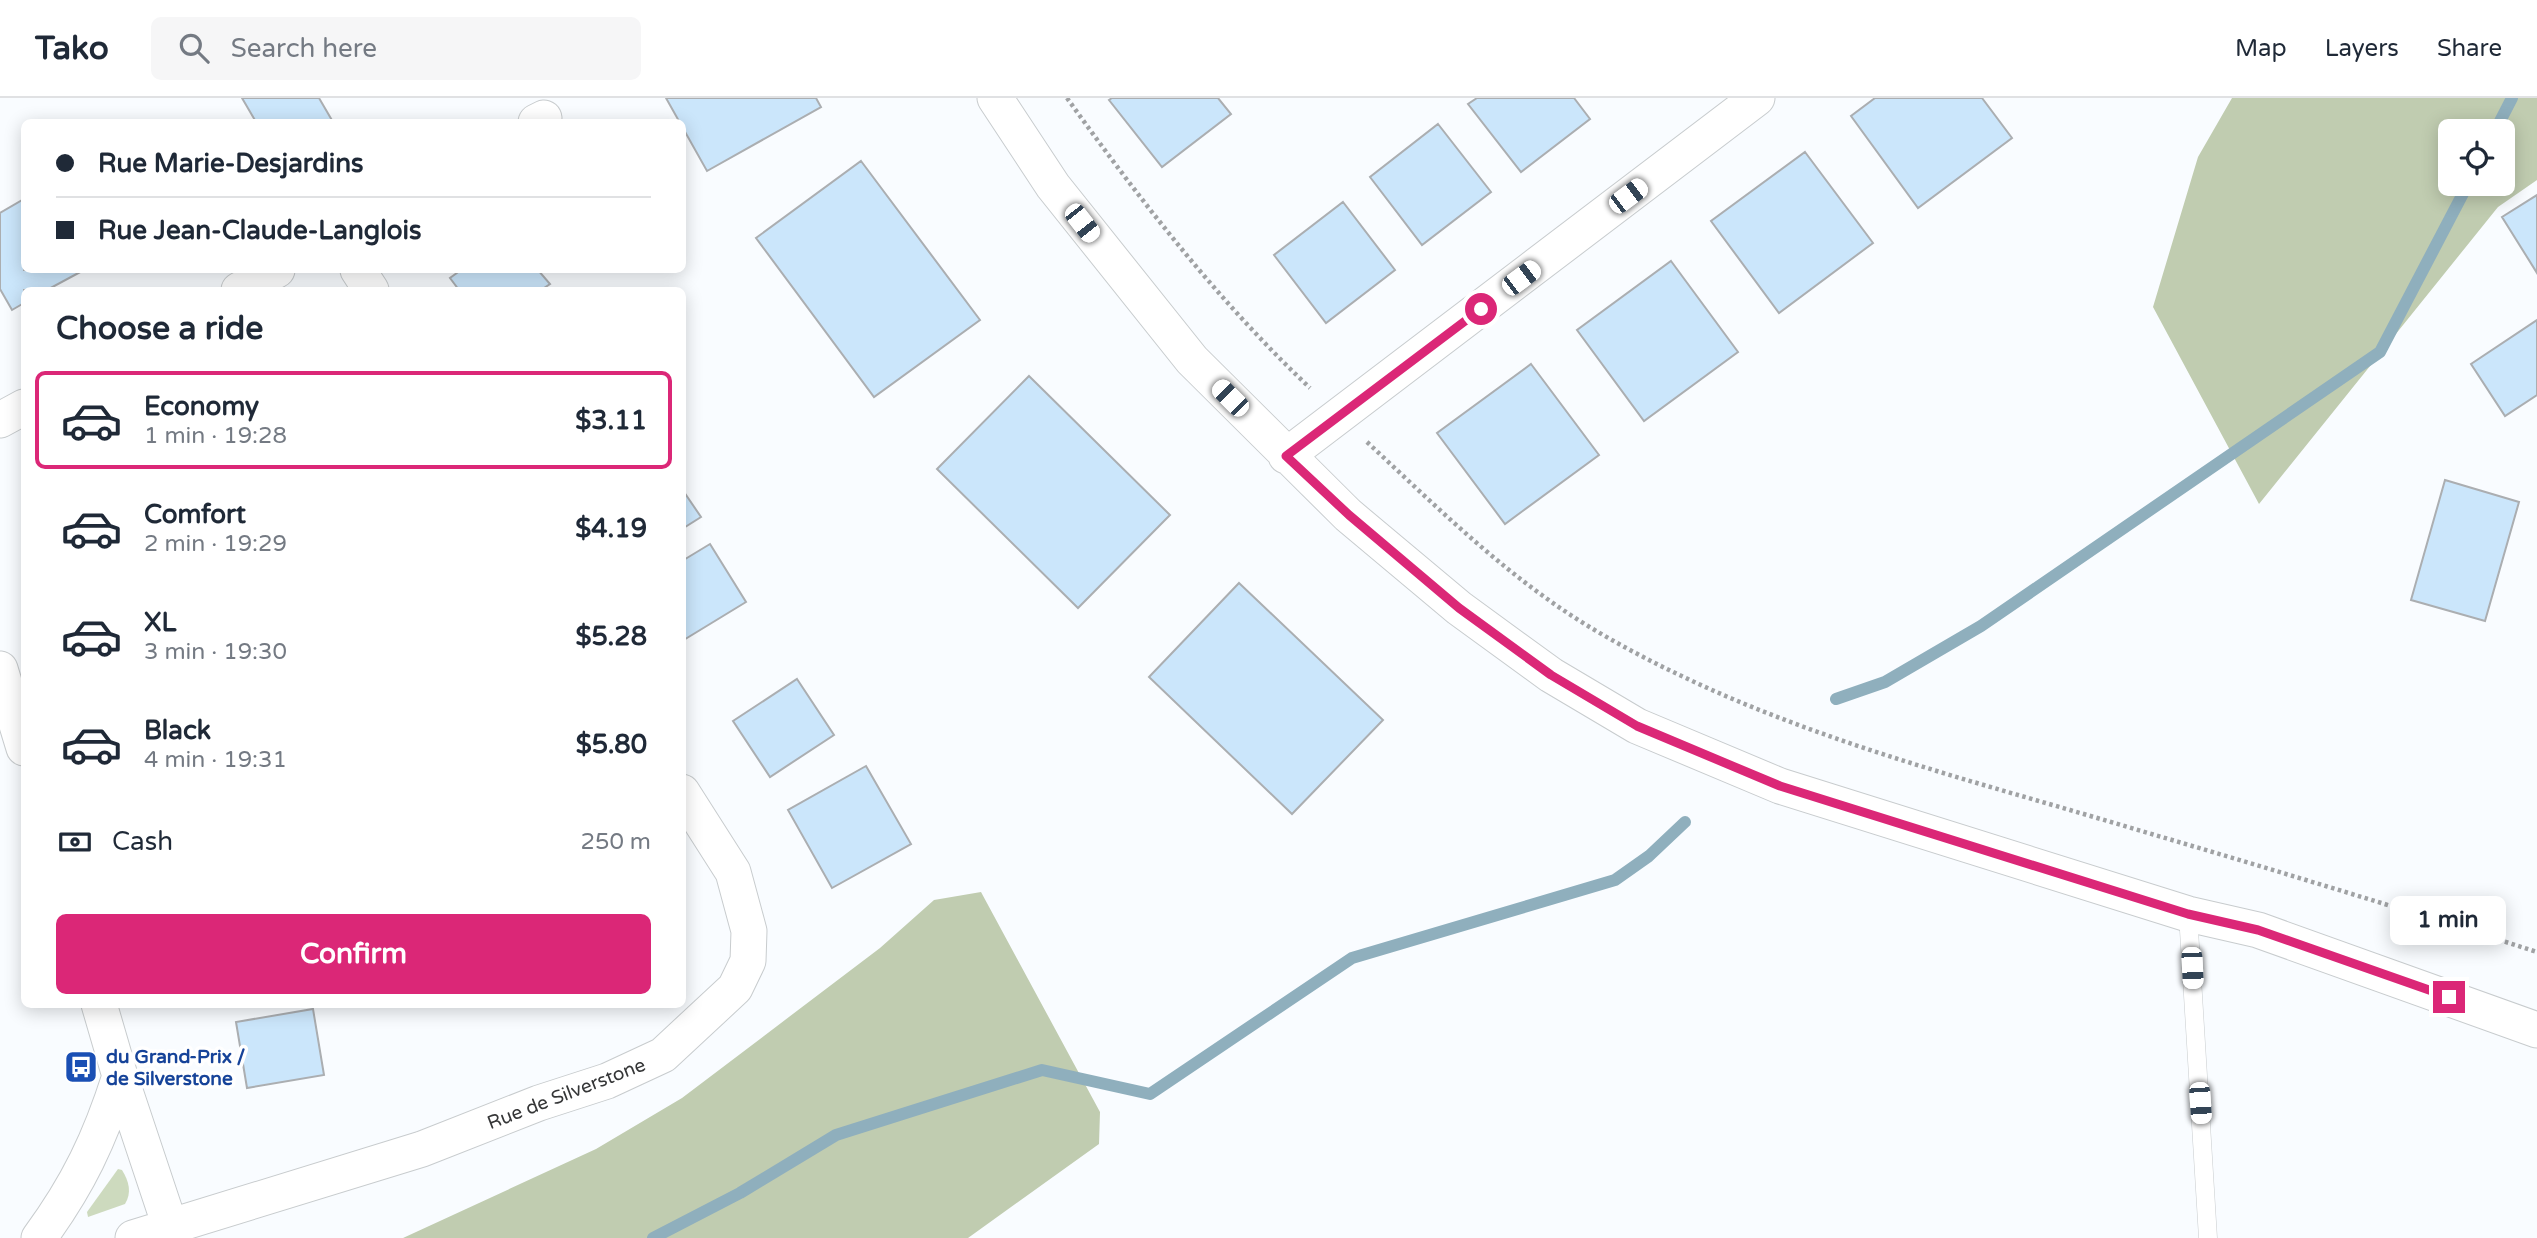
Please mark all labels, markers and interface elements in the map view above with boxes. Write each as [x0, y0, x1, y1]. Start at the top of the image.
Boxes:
search box [151, 17, 641, 80]
text: Tako [35, 29, 109, 68]
icon: search [175, 29, 213, 67]
text: Search here [231, 33, 377, 64]
text: Map [2235, 34, 2287, 63]
text: Layers [2325, 34, 2399, 63]
text: Share [2437, 34, 2502, 63]
map controls [2438, 119, 2515, 196]
button: locate [2438, 119, 2515, 196]
text: Rue Marie-Desjardins [98, 148, 364, 179]
car [1605, 175, 1652, 217]
car [1061, 200, 1104, 246]
text: Rue Jean-Claude-Langlois [98, 215, 421, 246]
car [1498, 257, 1545, 299]
route start [1465, 293, 1497, 325]
text: Choose a ride [56, 310, 263, 348]
car [1208, 376, 1253, 420]
icon: car [60, 389, 123, 452]
text: Economy [144, 391, 259, 422]
text: $3.11 [575, 405, 647, 436]
text: 1 min · 19:28 [144, 422, 287, 450]
icon: car [60, 497, 123, 560]
text: Comfort [144, 499, 246, 530]
text: $4.19 [575, 513, 647, 544]
text: 2 min · 19:29 [144, 530, 287, 558]
icon: car [60, 605, 123, 668]
text: XL [144, 607, 176, 638]
text: $5.28 [575, 621, 647, 652]
text: 3 min · 19:30 [144, 638, 287, 666]
icon: car [60, 713, 123, 776]
text: Black [144, 715, 211, 746]
text: $5.80 [576, 729, 647, 760]
text: 4 min · 19:31 [144, 746, 287, 774]
icon: cash [56, 823, 94, 861]
text: Cash [112, 826, 173, 857]
text: 250 m [581, 828, 651, 856]
callout: 1 min [2391, 895, 2507, 944]
text: 1 min [2417, 906, 2479, 934]
button: Confirm [56, 914, 651, 994]
car [2181, 946, 2204, 990]
route end [2433, 981, 2465, 1013]
place label: du Grand-Prix / de Silverstone [106, 1046, 245, 1090]
bus stop icon: du Grand-Prix / de Silverstone [62, 1048, 100, 1086]
street label: Rue de Silverstone [484, 1054, 648, 1134]
car [2189, 1081, 2212, 1125]

